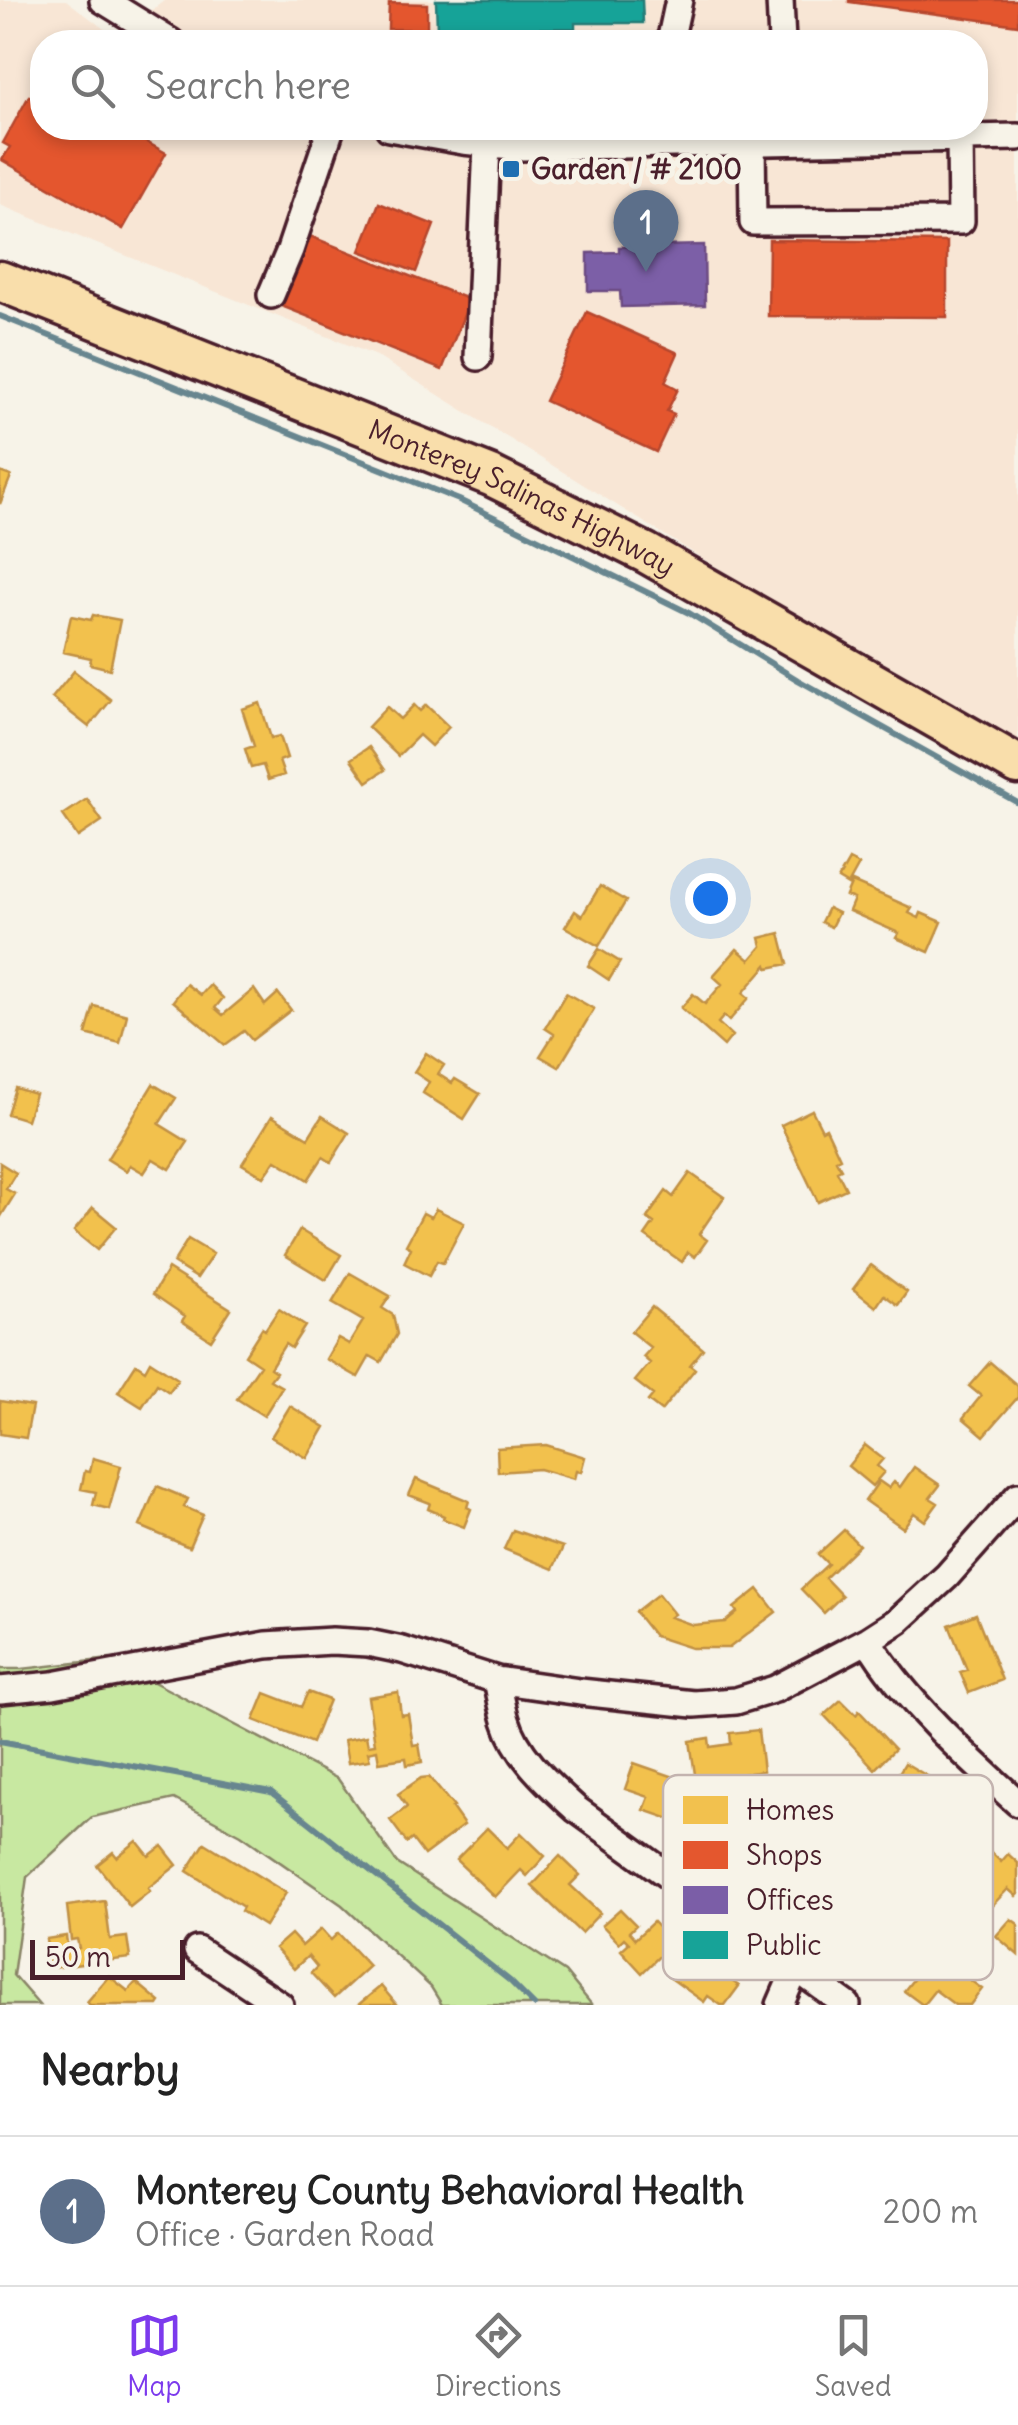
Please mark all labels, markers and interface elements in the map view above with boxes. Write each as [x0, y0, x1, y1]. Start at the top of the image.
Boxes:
search box [30, 30, 988, 140]
icon: search [65, 58, 120, 113]
text: Search here [145, 62, 351, 109]
place label: Garden / # 2100 [531, 151, 742, 187]
marker: Garden / # 2100 [500, 158, 522, 180]
pin: 1 [614, 190, 678, 272]
street label: Monterey Salinas Highway [363, 411, 682, 584]
your location [685, 873, 736, 924]
legend [663, 1775, 993, 1980]
text: Homes [746, 1792, 834, 1828]
text: Shops [746, 1837, 822, 1873]
text: Offices [746, 1882, 834, 1918]
text: Public [746, 1927, 821, 1963]
scale bar [30, 1935, 185, 1980]
text: 50 m [45, 1939, 111, 1975]
text: Nearby [40, 2044, 179, 2096]
text: Monterey County Behavioral Health [135, 2167, 744, 2214]
text: 1 [66, 2191, 79, 2232]
text: 200 m [883, 2191, 978, 2232]
text: Office · Garden Road [135, 2214, 434, 2255]
tab: Map [127, 2308, 182, 2404]
tab: Directions [435, 2308, 561, 2404]
tab: Saved [815, 2308, 891, 2404]

